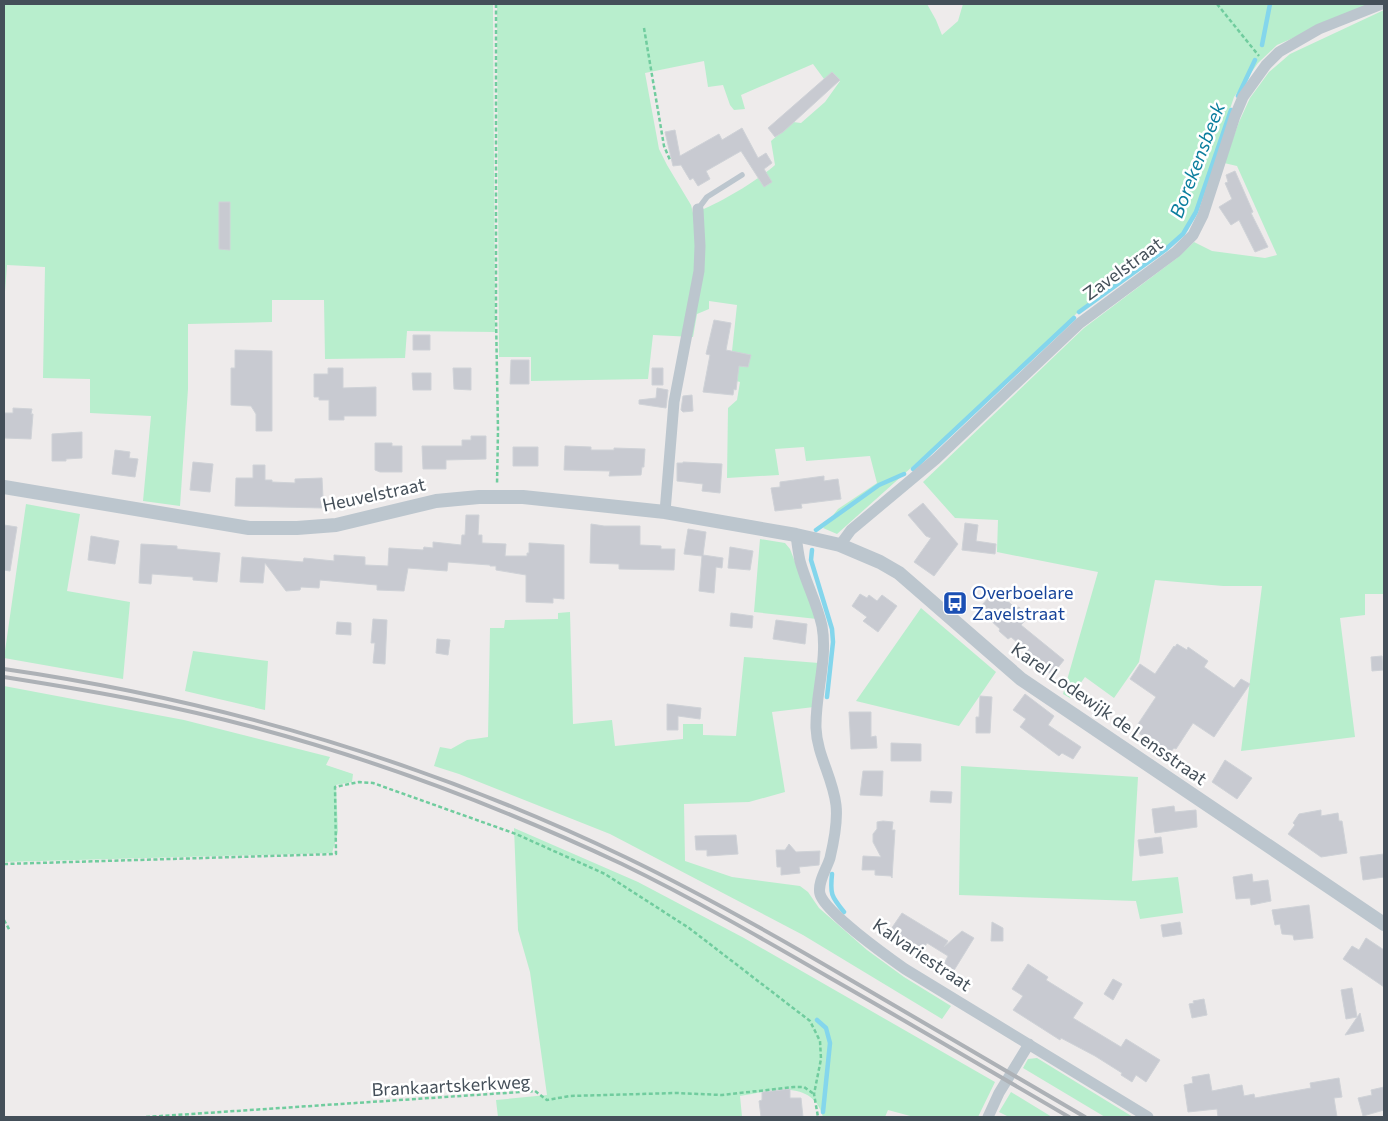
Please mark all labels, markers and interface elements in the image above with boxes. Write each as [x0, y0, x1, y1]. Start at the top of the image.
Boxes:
water label: Borekensbeek [1164, 98, 1229, 221]
street label: Zavelstraat [1078, 232, 1167, 304]
street label: Heuvelstraat [320, 472, 427, 516]
place label: Overboelare Zavelstraat [972, 581, 1074, 624]
bus stop icon: Overboelare Zavelstraat [942, 590, 968, 616]
street label: Karel Lodewijk de Lensstraat [1008, 637, 1212, 789]
street label: Kalvariestraat [869, 913, 976, 995]
street label: Brankaartskerkweg [371, 1070, 531, 1100]

